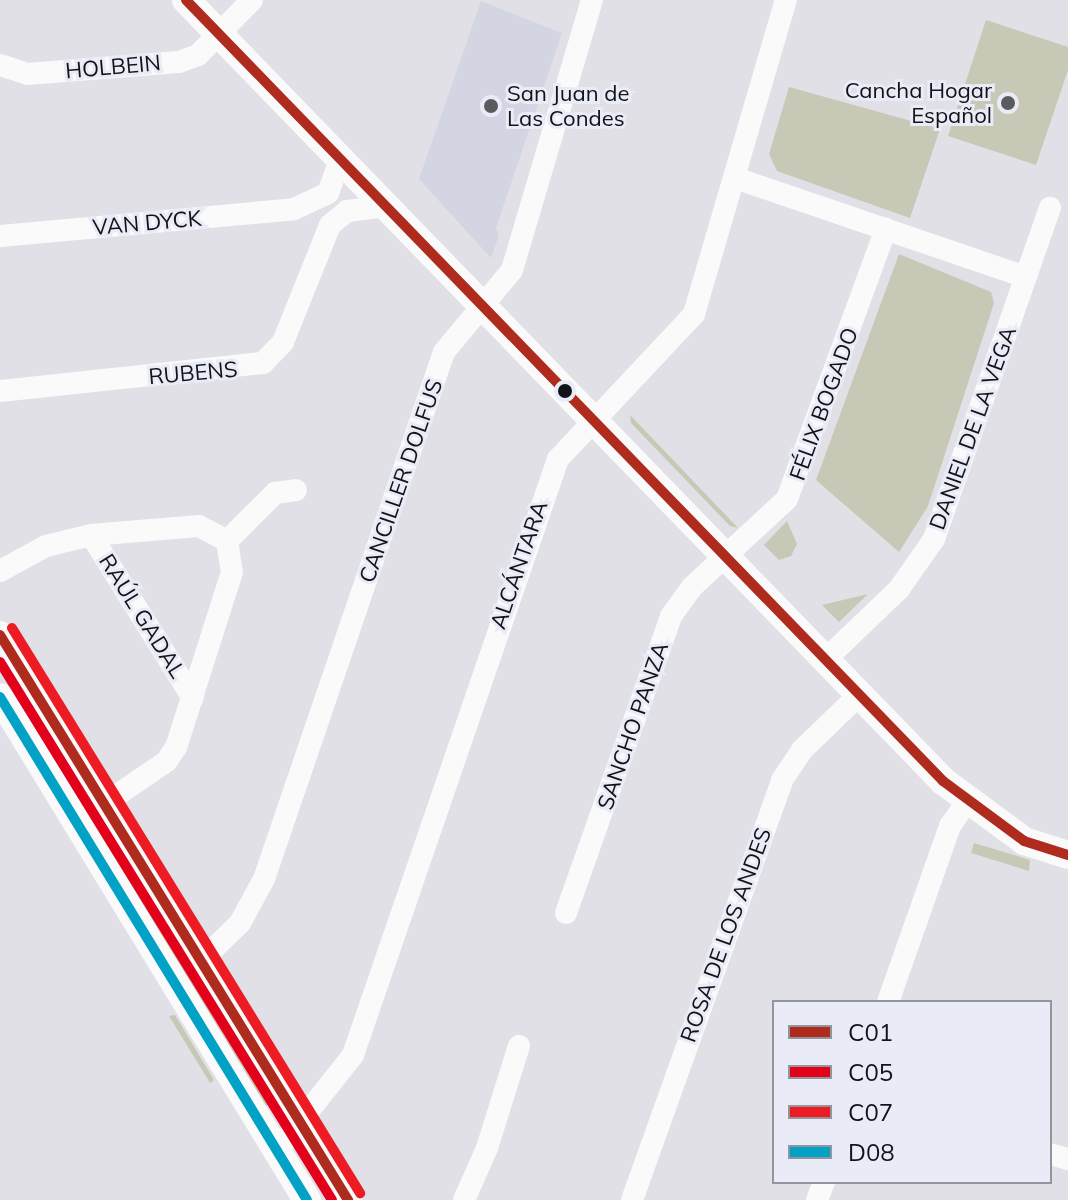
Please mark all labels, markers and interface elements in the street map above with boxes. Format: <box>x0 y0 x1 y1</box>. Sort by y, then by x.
street label: HOLBEIN <box>64 50 162 84</box>
place label: Cancha Hogar Español <box>845 77 992 128</box>
place label: San Juan de Las Condes <box>507 80 629 132</box>
marker: Cancha Hogar Español <box>999 94 1017 112</box>
marker: San Juan de Las Condes <box>482 97 500 115</box>
street label: VAN DYCK <box>91 205 203 241</box>
street label: DANIEL DE LA VEGA <box>924 323 1022 533</box>
street label: FÉLIX BOGADO <box>784 324 864 484</box>
street label: RUBENS <box>147 356 239 390</box>
street label: CANCILLER DOLFUS <box>354 376 448 586</box>
unlabelled marker <box>557 383 573 399</box>
street label: ALCÁNTARA <box>485 498 553 632</box>
street label: RAÚL GADAL <box>93 549 191 683</box>
street label: SANCHO PANZA <box>592 639 674 813</box>
street label: ROSA DE LOS ANDES <box>675 824 777 1046</box>
legend <box>772 1000 1052 1184</box>
text: C01 <box>848 1017 893 1047</box>
text: C05 <box>848 1057 893 1087</box>
text: C07 <box>848 1097 893 1127</box>
text: D08 <box>848 1137 895 1167</box>

